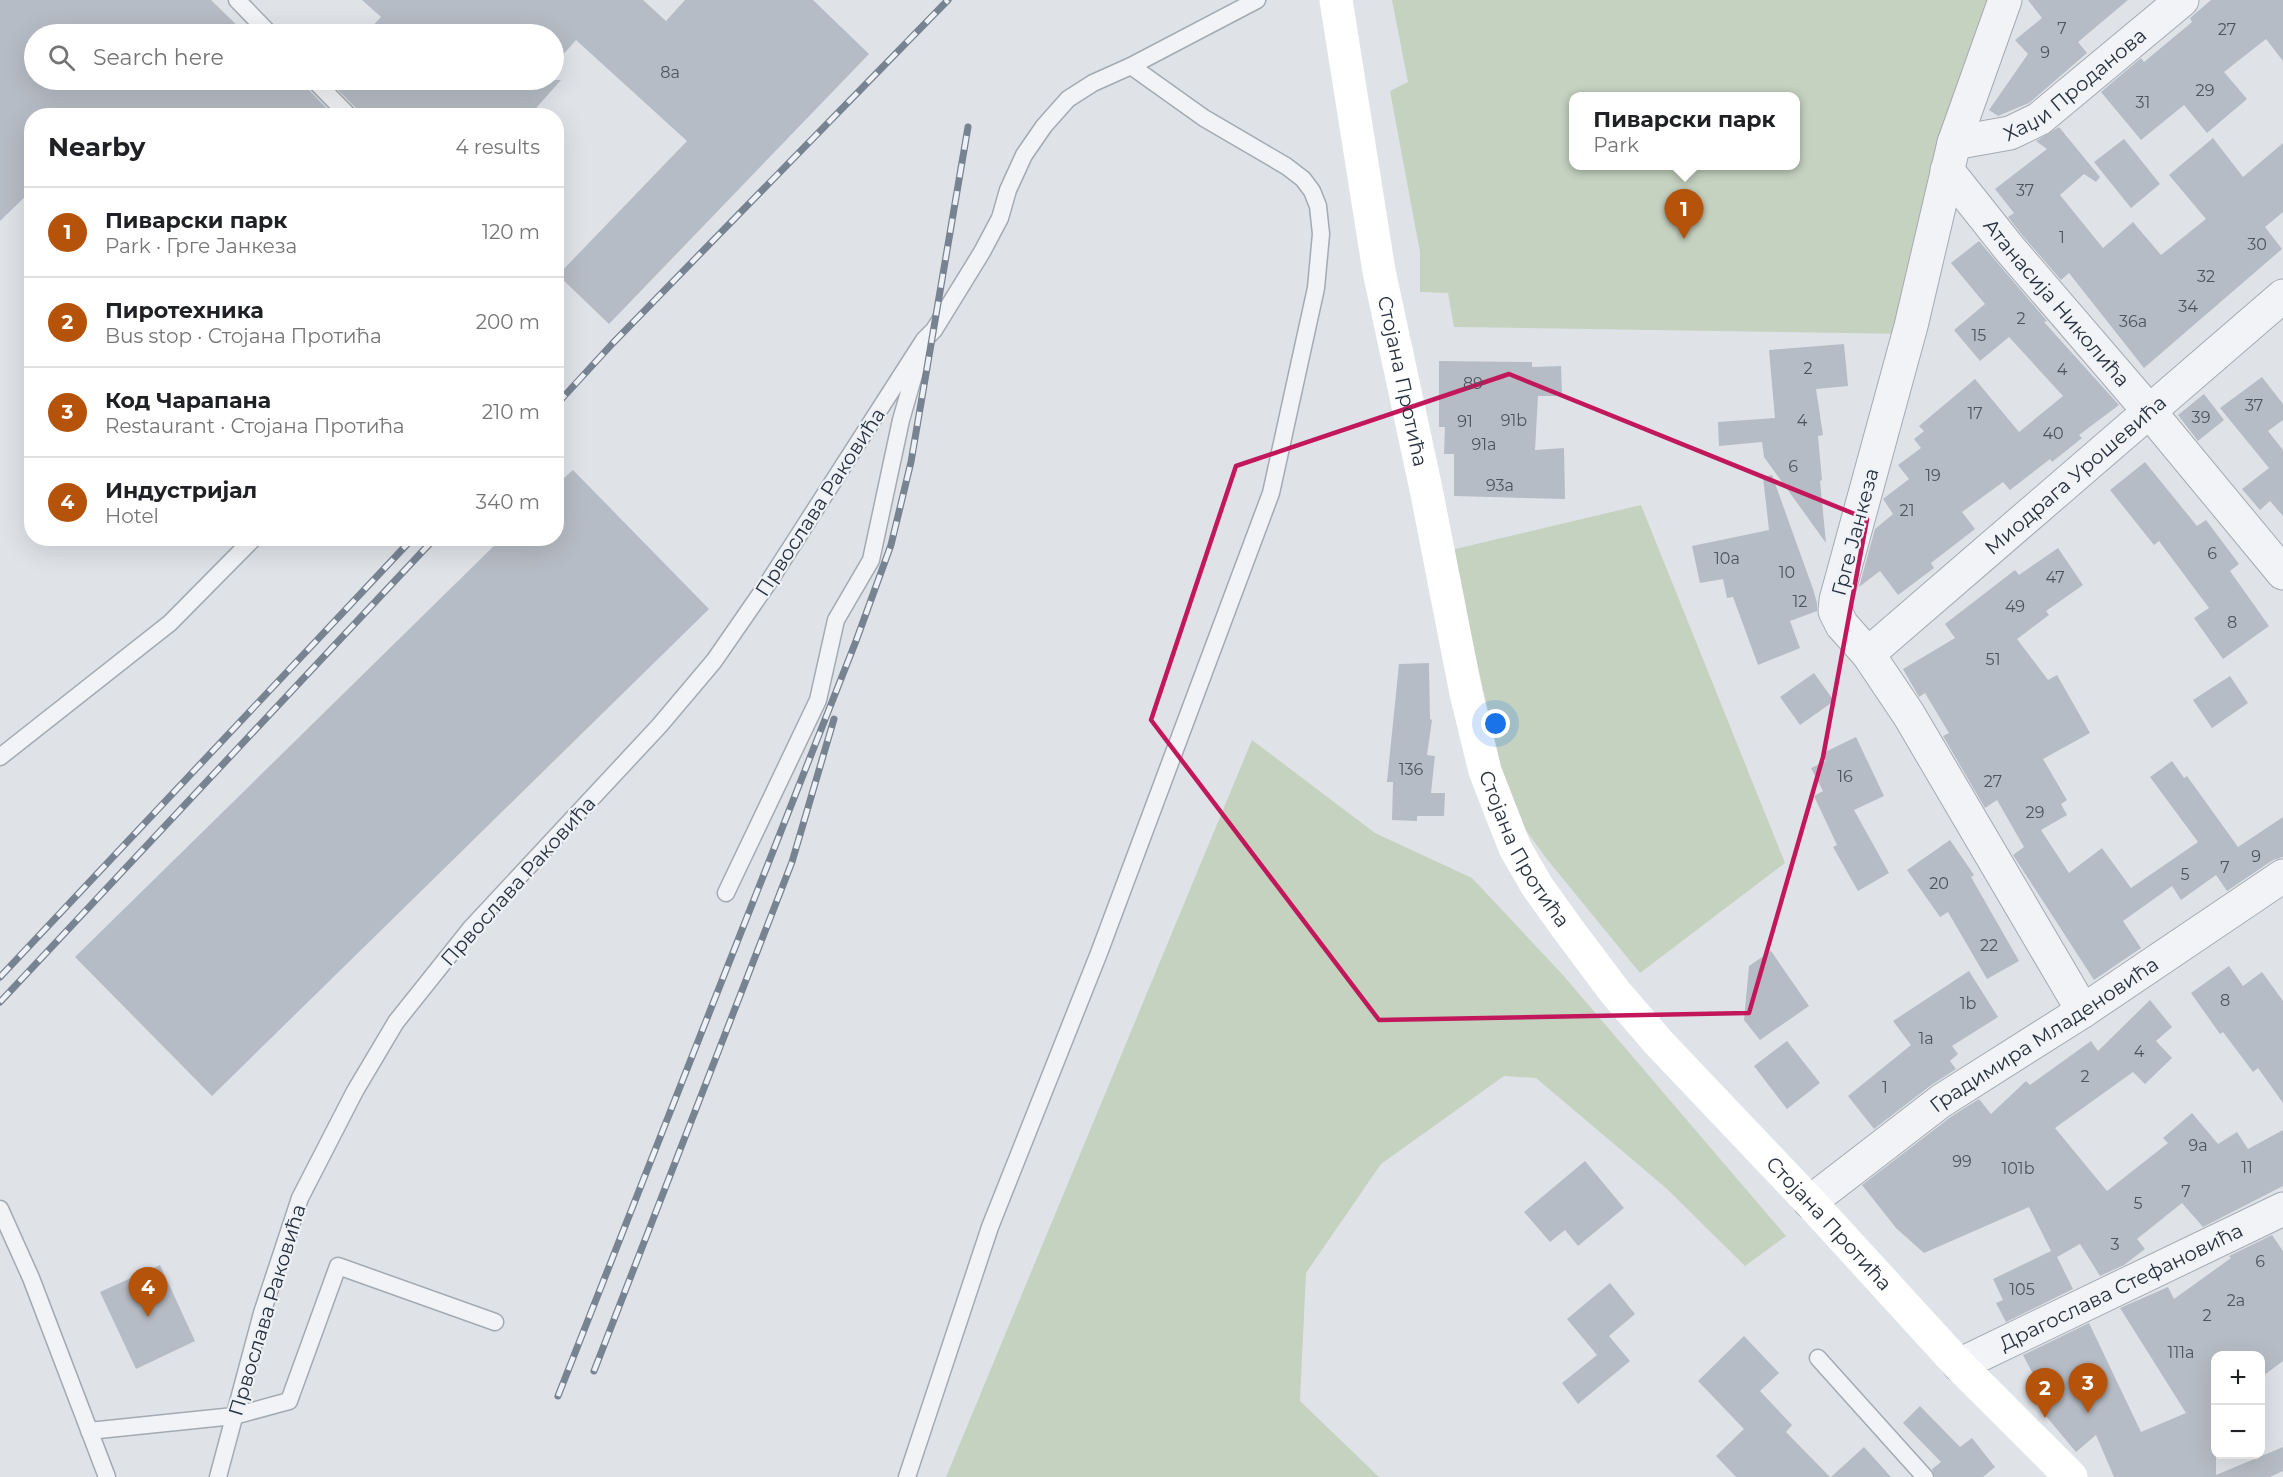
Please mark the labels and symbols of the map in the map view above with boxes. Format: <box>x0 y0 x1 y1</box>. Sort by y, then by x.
house number: 7 <box>2057 19 2067 38</box>
house number: 27 <box>2218 20 2236 39</box>
street label: Хаџи Проданова <box>2000 23 2151 146</box>
house number: 9 <box>2040 43 2050 62</box>
house number: 8a <box>660 63 680 82</box>
house number: 29 <box>2196 81 2214 100</box>
house number: 31 <box>2136 93 2150 112</box>
house number: 37 <box>2016 181 2034 200</box>
pin: 1 <box>1664 190 1704 239</box>
street label: Атанасија Николића <box>1978 214 2135 392</box>
house number: 1 <box>2059 228 2065 247</box>
house number: 30 <box>2247 235 2267 254</box>
house number: 32 <box>2197 267 2215 286</box>
street label: Стојана Протића <box>1373 293 1433 469</box>
house number: 34 <box>2178 297 2198 316</box>
house number: 2 <box>2016 309 2026 328</box>
house number: 36a <box>2119 312 2147 331</box>
house number: 15 <box>1972 326 1986 345</box>
house number: 2 <box>1803 359 1813 378</box>
house number: 4 <box>2057 360 2068 379</box>
house number: 89 <box>1463 374 1483 393</box>
street label: Миодрага Урошевића <box>1980 390 2171 560</box>
house number: 37 <box>2245 396 2263 415</box>
street label: Првослава Раковића <box>750 403 890 601</box>
house number: 17 <box>1967 404 1983 423</box>
house number: 39 <box>2192 408 2210 427</box>
house number: 91b <box>1501 411 1527 430</box>
house number: 4 <box>1797 411 1808 430</box>
house number: 91 <box>1457 412 1473 431</box>
house number: 40 <box>2042 424 2064 443</box>
house number: 91a <box>1472 435 1496 454</box>
house number: 6 <box>1788 457 1798 476</box>
street label: Грге Јанкеза <box>1826 466 1884 598</box>
house number: 19 <box>1925 466 1941 485</box>
house number: 93a <box>1486 476 1514 495</box>
house number: 21 <box>1900 501 1914 520</box>
house number: 6 <box>2207 544 2217 563</box>
house number: 10a <box>1714 549 1740 568</box>
house number: 10 <box>1779 563 1795 582</box>
house number: 47 <box>2045 568 2065 587</box>
house number: 12 <box>1793 592 1807 611</box>
house number: 49 <box>2005 597 2025 616</box>
house number: 8 <box>2227 613 2237 632</box>
house number: 51 <box>1986 650 2000 669</box>
your location <box>1481 709 1510 738</box>
house number: 136 <box>1399 760 1424 779</box>
street label: Стојана Протића <box>1474 767 1575 932</box>
house number: 16 <box>1837 767 1853 786</box>
house number: 27 <box>1984 772 2002 791</box>
street label: Првослава Раковића <box>436 791 600 971</box>
house number: 29 <box>2026 803 2044 822</box>
house number: 9 <box>2251 847 2261 866</box>
house number: 7 <box>2220 858 2230 877</box>
house number: 5 <box>2180 865 2190 884</box>
house number: 20 <box>1929 874 1949 893</box>
house number: 22 <box>1980 936 1998 955</box>
street label: Градимира Младеновића <box>1925 952 2163 1117</box>
house number: 8 <box>2220 991 2230 1010</box>
house number: 1b <box>1960 994 1976 1013</box>
house number: 1a <box>1918 1029 1934 1048</box>
house number: 4 <box>2134 1042 2145 1061</box>
house number: 2 <box>2080 1067 2090 1086</box>
house number: 1 <box>1882 1078 1888 1097</box>
house number: 9a <box>2188 1136 2208 1155</box>
street label: Стојана Протића <box>1761 1151 1897 1296</box>
house number: 99 <box>1952 1152 1972 1171</box>
house number: 11 <box>2241 1158 2253 1177</box>
house number: 101b <box>2002 1159 2035 1178</box>
house number: 7 <box>2181 1182 2191 1201</box>
house number: 5 <box>2133 1194 2143 1213</box>
street label: Првослава Раковића <box>223 1201 311 1419</box>
street label: Драгослава Стефановића <box>1996 1218 2247 1356</box>
house number: 3 <box>2110 1235 2120 1254</box>
house number: 6 <box>2255 1252 2265 1271</box>
pin: 4 <box>128 1268 168 1317</box>
house number: 105 <box>2009 1280 2035 1299</box>
house number: 2a <box>2227 1291 2245 1310</box>
house number: 2 <box>2202 1306 2212 1325</box>
house number: 111a <box>2168 1343 2194 1362</box>
pin: 3 <box>2068 1364 2108 1413</box>
pin: 2 <box>2026 1368 2064 1418</box>

